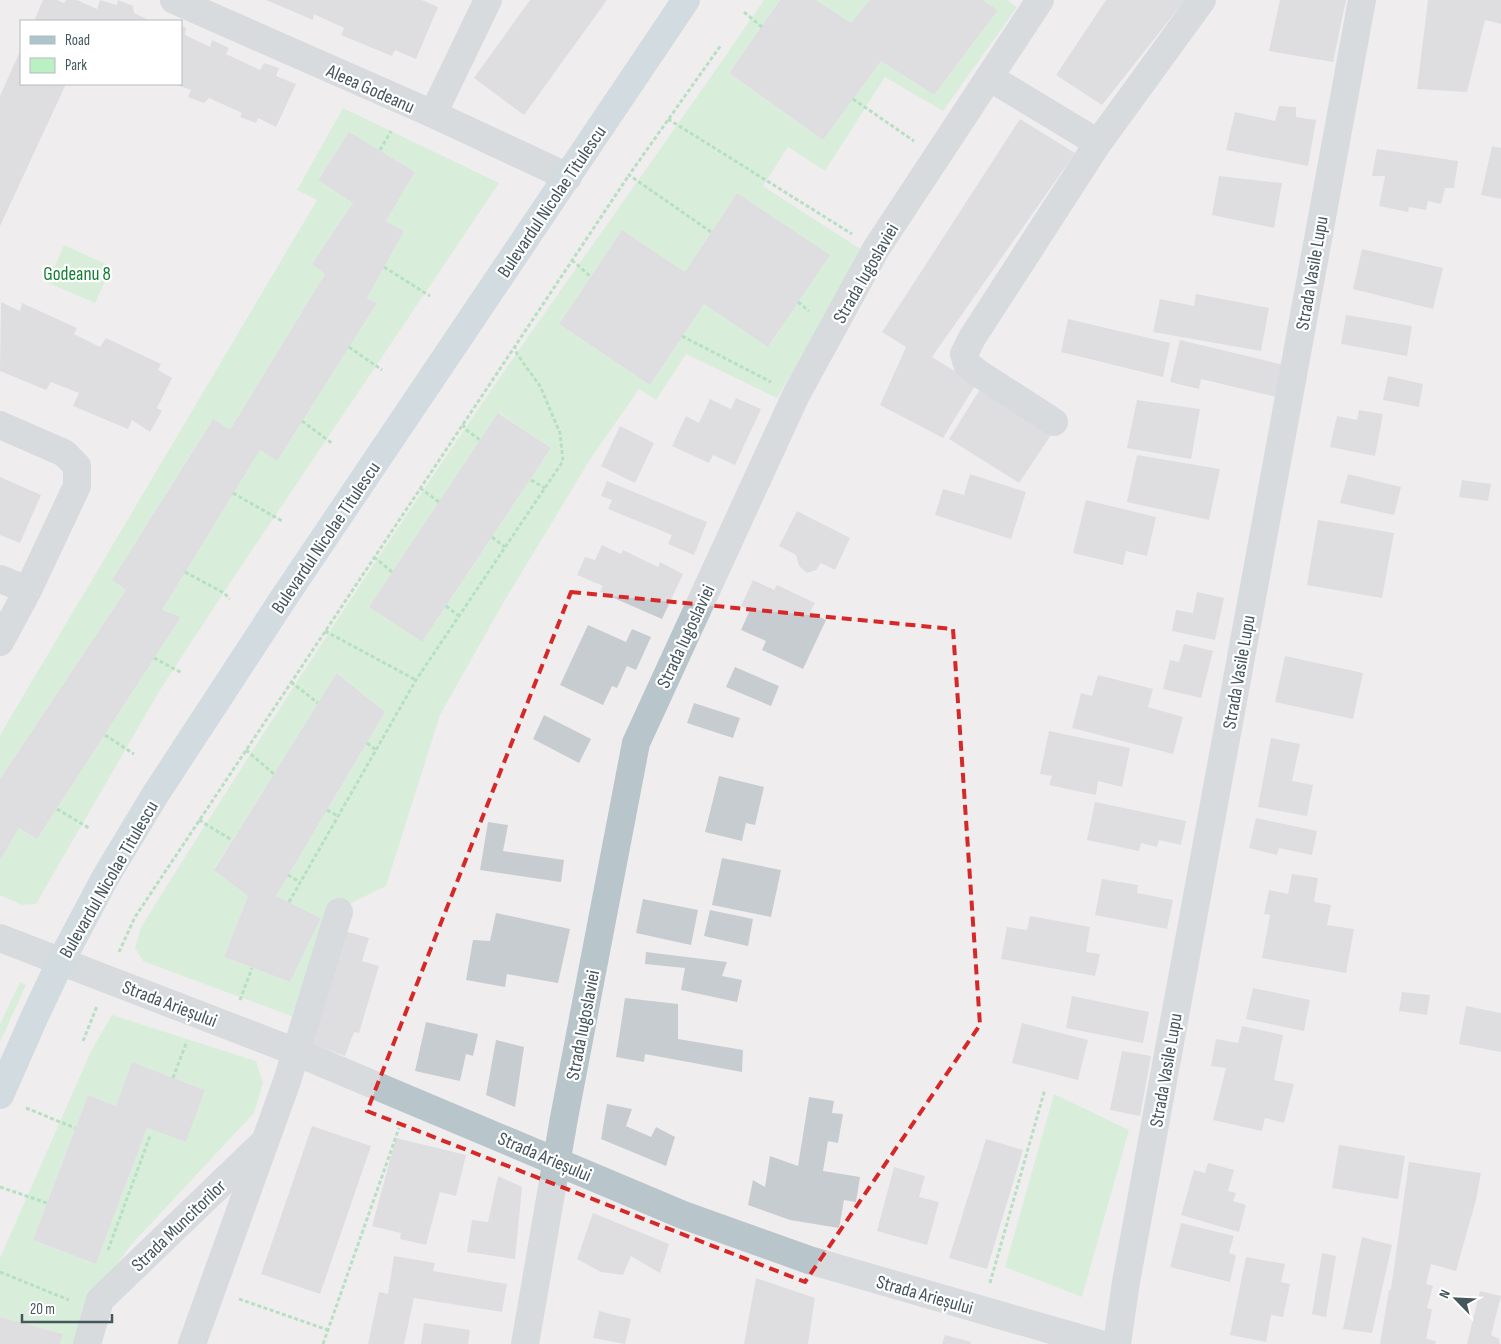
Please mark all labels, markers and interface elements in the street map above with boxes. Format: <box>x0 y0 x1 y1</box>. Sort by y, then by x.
legend <box>20 20 182 85</box>
text: Road <box>65 31 90 50</box>
text: Park <box>65 56 87 75</box>
street label: Aleea Godeanu <box>322 59 418 119</box>
street label: Bulevardul Nicolae Titulescu <box>493 122 612 282</box>
street label: Strada Vasile Lupu <box>1291 215 1334 332</box>
street label: Strada Iugoslaviei <box>828 220 904 328</box>
park label: Godeanu 8 <box>43 263 111 286</box>
street label: Bulevardul Nicolae Titulescu <box>267 458 386 618</box>
street label: Strada Iugoslaviei <box>652 581 720 692</box>
street label: Strada Vasile Lupu <box>1218 614 1261 731</box>
street label: Bulevardul Nicolae Titulescu <box>55 797 164 963</box>
street label: Strada Iugoslaviei <box>562 968 605 1082</box>
street label: Strada Arieșului <box>119 976 220 1033</box>
street label: Strada Vasile Lupu <box>1145 1012 1188 1129</box>
street label: Strada Arieșului <box>494 1127 595 1187</box>
street label: Strada Muncitorilor <box>127 1175 231 1277</box>
street label: Strada Arieșului <box>874 1271 976 1320</box>
north arrow <box>1431 1274 1481 1324</box>
text: N <box>1435 1287 1454 1301</box>
scale bar <box>22 1292 112 1324</box>
text: 20 m <box>30 1300 55 1319</box>

